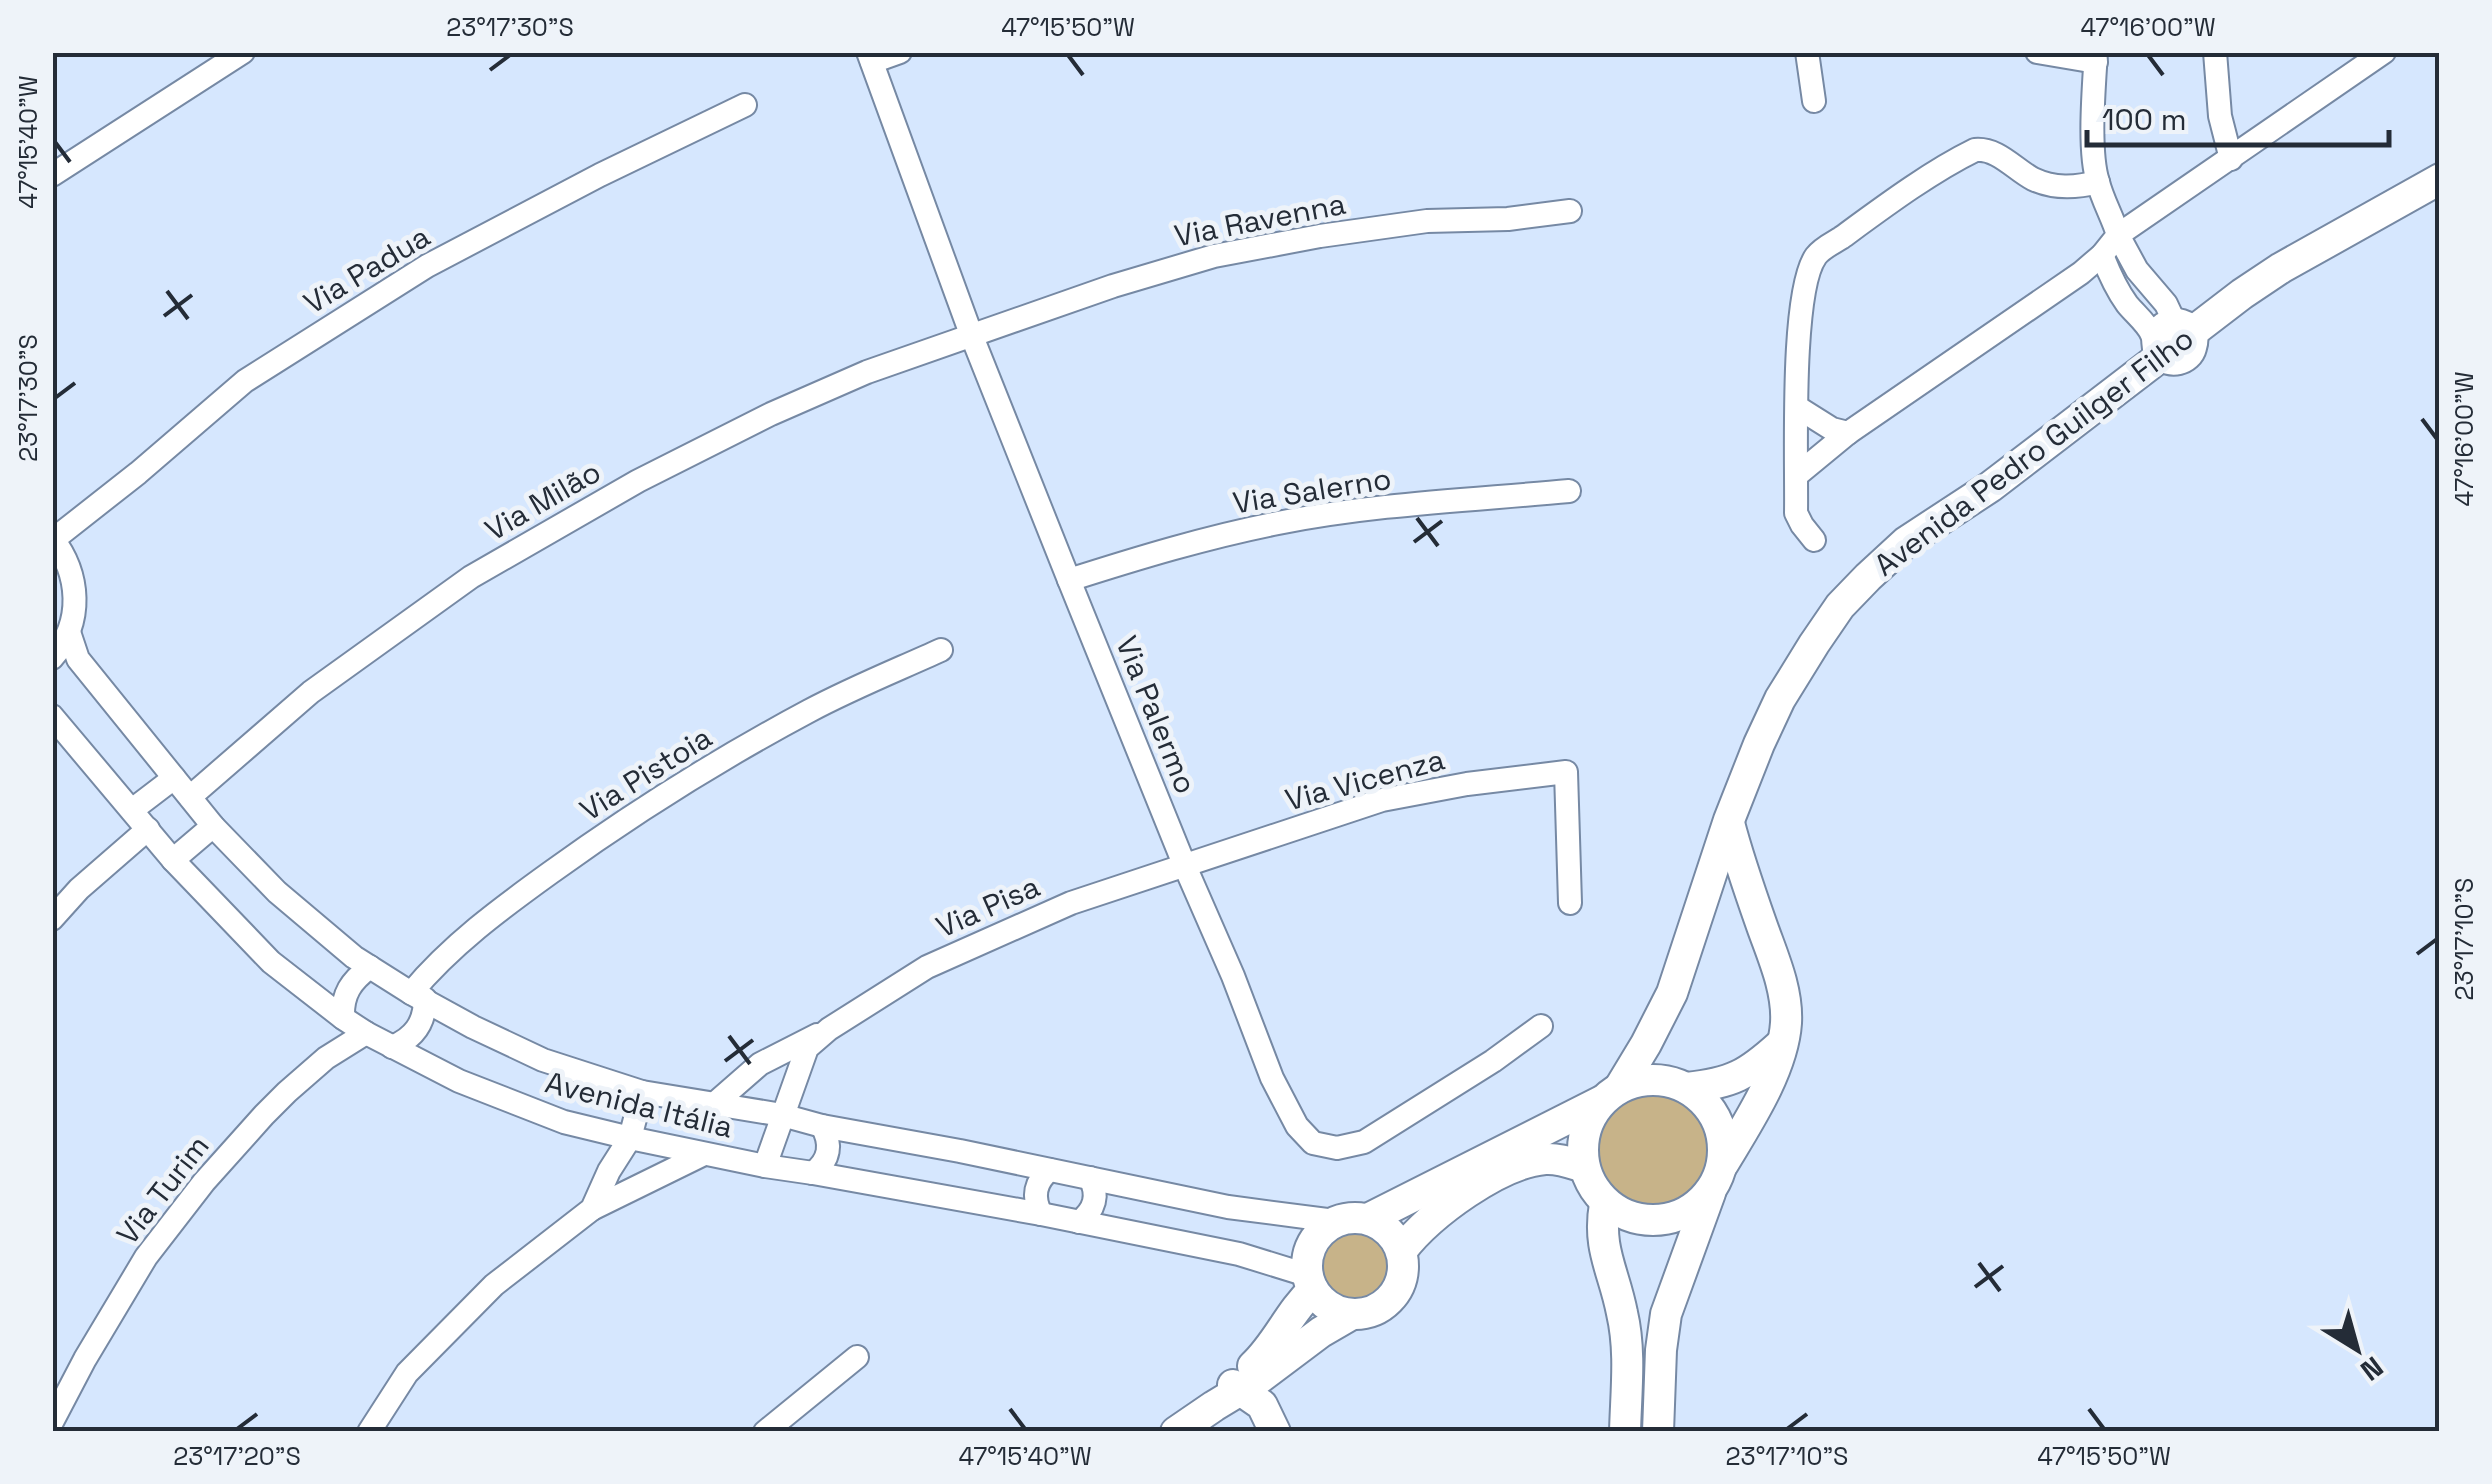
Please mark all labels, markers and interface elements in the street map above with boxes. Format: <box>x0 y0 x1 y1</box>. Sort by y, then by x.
text: 23°17'30"S <box>446 11 574 43</box>
text: 47°15'50"W <box>1001 11 1135 43</box>
text: 47°16'00"W <box>2080 11 2216 43</box>
text: 47°15'40"W <box>12 75 44 209</box>
scale bar <box>2087 85 2390 147</box>
text: 100 m <box>2102 100 2187 139</box>
street label: Via Ravenna <box>1171 184 1349 255</box>
street label: Via Padua <box>297 217 437 322</box>
street label: Avenida Pedro Guilger Filho <box>1866 319 2201 585</box>
text: 23°17'30"S <box>12 334 44 462</box>
text: 47°16'00"W <box>2448 371 2480 507</box>
street label: Via Milão <box>478 452 607 549</box>
street label: Via Salerno <box>1230 459 1394 522</box>
street label: Via Palermo <box>1107 630 1206 799</box>
street label: Via Pistoia <box>573 718 719 829</box>
street label: Via Vicenza <box>1281 740 1449 819</box>
street label: Via Pisa <box>930 867 1046 947</box>
text: 23°17'10"S <box>2448 878 2480 1000</box>
street label: Avenida Itália <box>541 1062 737 1147</box>
street label: Via Turim <box>108 1127 217 1252</box>
north arrow <box>2307 1299 2407 1399</box>
text: N <box>2354 1349 2390 1389</box>
text: 23°17'20"S <box>173 1440 301 1472</box>
text: 47°15'40"W <box>958 1440 1092 1472</box>
text: 23°17'10"S <box>1726 1440 1848 1472</box>
text: 47°15'50"W <box>2037 1440 2171 1472</box>

